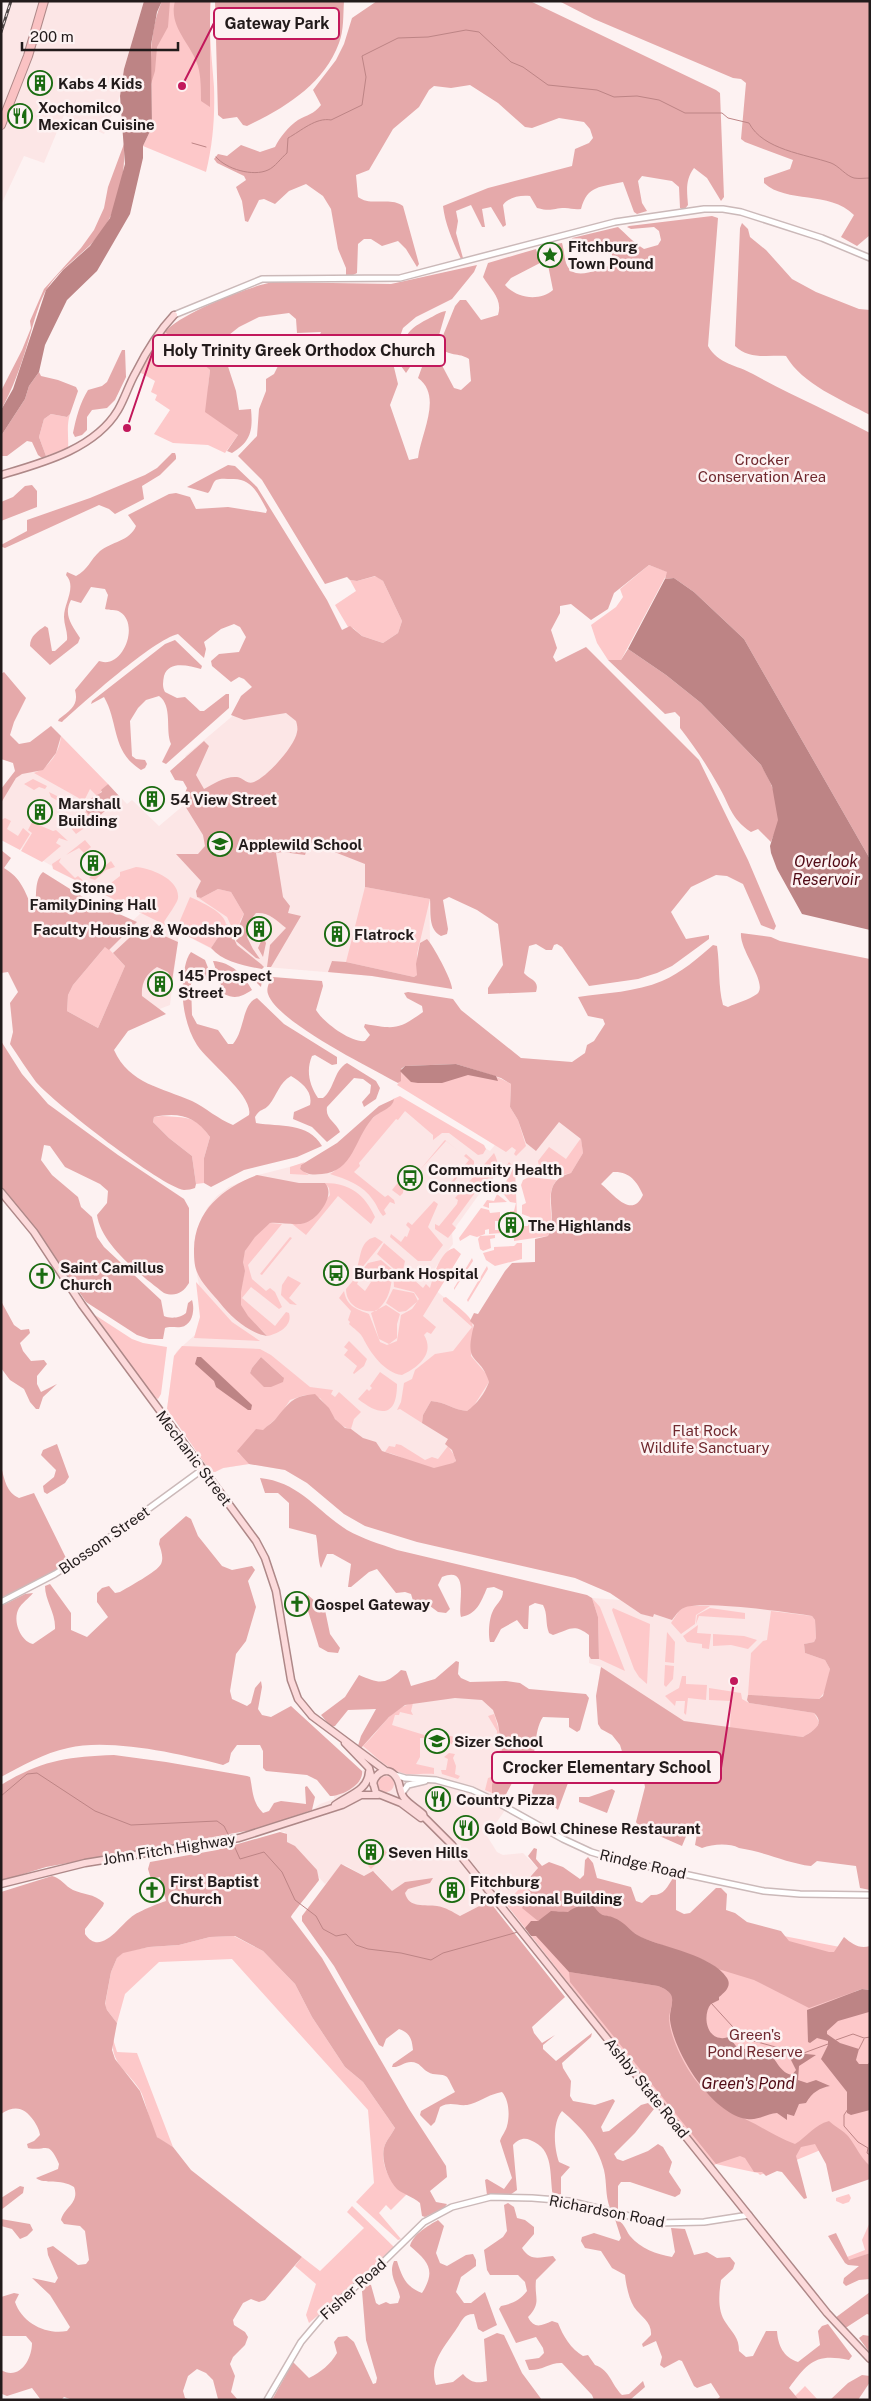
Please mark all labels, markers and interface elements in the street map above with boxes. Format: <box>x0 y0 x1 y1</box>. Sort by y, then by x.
callout: Gateway Park <box>214 8 339 39</box>
text: Gateway Park <box>224 14 330 33</box>
scale bar <box>22 20 179 52</box>
text: 200 m <box>30 28 74 45</box>
building icon: Kabs 4 Kids <box>27 70 53 96</box>
place label: Kabs 4 Kids <box>58 75 142 92</box>
place label: Xochomilco Mexican Cuisine <box>38 99 155 133</box>
restaurant icon: Xochomilco Mexican Cuisine <box>7 103 33 129</box>
place label: Fitchburg Town Pound <box>568 238 654 272</box>
place icon: Fitchburg Town Pound <box>537 242 563 268</box>
callout: Holy Trinity Greek Orthodox Church <box>153 335 445 366</box>
text: Holy Trinity Greek Orthodox Church <box>163 341 435 360</box>
park label: Crocker Conservation Area <box>698 451 826 485</box>
building icon: 54 View Street <box>139 786 165 812</box>
place label: 54 View Street <box>170 791 277 808</box>
place label: Marshall Building <box>58 795 121 829</box>
building icon: Marshall Building <box>27 799 53 825</box>
school or university icon: Applewild School <box>207 831 233 857</box>
place label: Applewild School <box>238 836 363 853</box>
building icon: Stone FamilyDining Hall <box>80 850 106 876</box>
water label: Overlook Reservoir <box>792 852 861 889</box>
place label: Stone FamilyDining Hall <box>29 879 157 913</box>
building icon: Faculty Housing & Woodshop <box>246 916 272 942</box>
place label: Faculty Housing & Woodshop <box>33 921 242 938</box>
building icon: Flatrock <box>324 921 350 947</box>
place label: Flatrock <box>354 926 414 943</box>
place label: 145 Prospect Street <box>178 967 272 1001</box>
building icon: 145 Prospect Street <box>147 971 173 997</box>
place label: Community Health Connections <box>428 1161 562 1195</box>
bus stop icon: Community Health Connections <box>397 1165 423 1191</box>
building icon: The Highlands <box>498 1212 524 1238</box>
place label: The Highlands <box>528 1217 631 1234</box>
place label: Saint Camillus Church <box>60 1259 164 1293</box>
bus stop icon: Burbank Hospital <box>323 1260 349 1286</box>
church icon: Saint Camillus Church <box>29 1263 55 1289</box>
place label: Burbank Hospital <box>354 1265 479 1282</box>
street label: Mechanic Street <box>153 1407 235 1509</box>
park label: Flat Rock Wildlife Sanctuary <box>641 1422 770 1456</box>
street label: Blossom Street <box>55 1502 153 1578</box>
church icon: Gospel Gateway <box>284 1591 310 1617</box>
place label: Gospel Gateway <box>314 1596 431 1613</box>
school or university icon: Sizer School <box>424 1728 450 1754</box>
place label: Sizer School <box>454 1733 544 1750</box>
callout: Crocker Elementary School <box>492 1752 721 1783</box>
text: Crocker Elementary School <box>503 1758 711 1777</box>
restaurant icon: Country Pizza <box>425 1786 451 1812</box>
place label: Country Pizza <box>456 1791 555 1808</box>
restaurant icon: Gold Bowl Chinese Restaurant <box>453 1815 479 1841</box>
place label: Gold Bowl Chinese Restaurant <box>484 1820 701 1837</box>
street label: John Fitch Highway <box>101 1830 237 1868</box>
building icon: Seven Hills <box>358 1839 384 1865</box>
place label: Seven Hills <box>388 1844 468 1861</box>
street label: Rindge Road <box>598 1846 688 1882</box>
place label: First Baptist Church <box>170 1873 259 1907</box>
place label: Fitchburg Professional Building <box>470 1873 623 1907</box>
church icon: First Baptist Church <box>139 1877 165 1903</box>
building icon: Fitchburg Professional Building <box>439 1877 465 1903</box>
park label: Green's Pond Reserve <box>707 2026 803 2060</box>
street label: Ashby State Road <box>601 2035 693 2141</box>
water label: Green's Pond <box>701 2074 796 2093</box>
street label: Richardson Road <box>548 2191 666 2231</box>
street label: Fisher Road <box>317 2255 389 2323</box>

